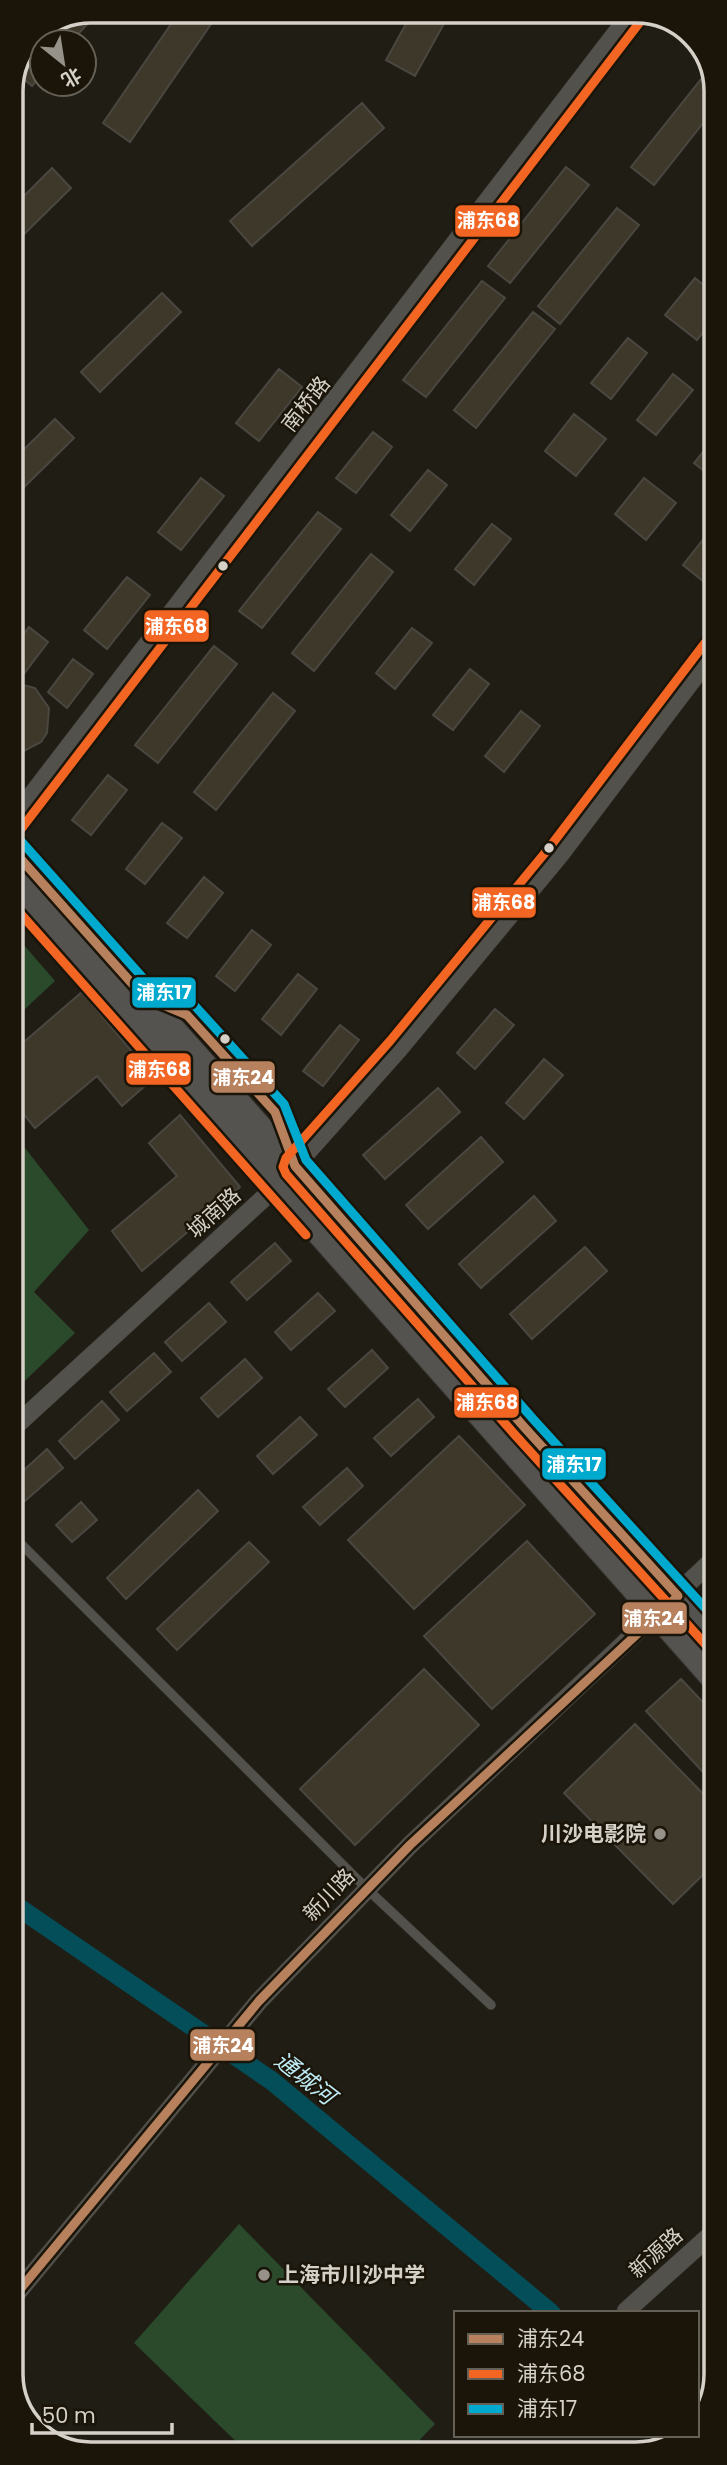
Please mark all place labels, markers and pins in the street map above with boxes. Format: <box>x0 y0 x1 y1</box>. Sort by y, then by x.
unlabelled marker <box>216 559 230 573</box>
unlabelled marker <box>542 841 556 855</box>
unlabelled marker <box>218 1032 232 1046</box>
place label: 川沙电影院 <box>541 1819 646 1848</box>
marker: 川沙电影院 <box>652 1826 668 1842</box>
place label: 上海市川沙中学 <box>278 2260 425 2289</box>
marker: 上海市川沙中学 <box>256 2267 272 2283</box>

